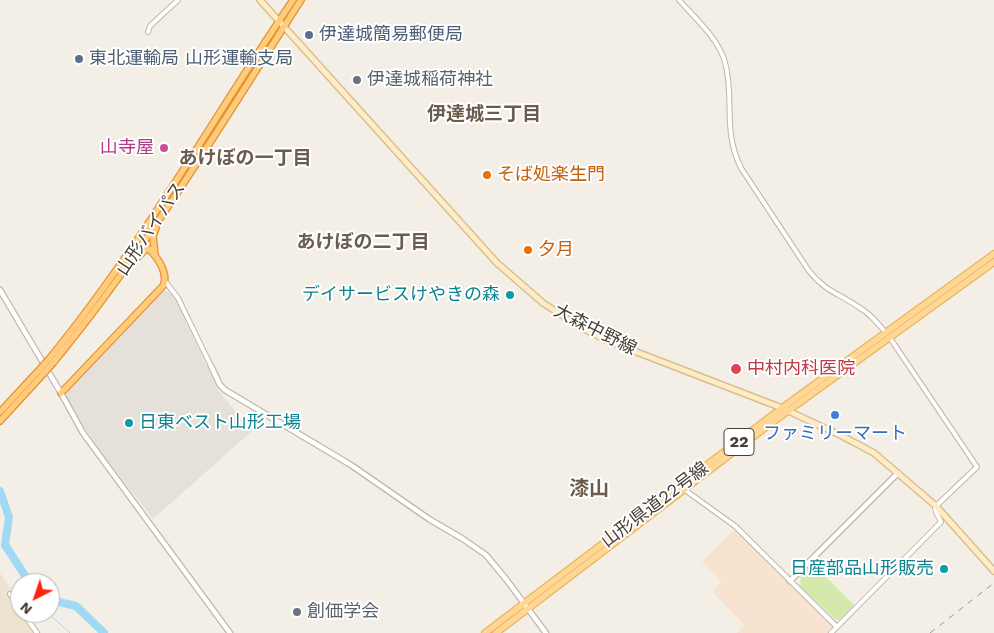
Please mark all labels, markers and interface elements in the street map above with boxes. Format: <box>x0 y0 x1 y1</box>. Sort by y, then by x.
place label: 伊達城簡易郵便局 <box>319 24 463 46</box>
marker: 伊達城簡易郵便局 <box>303 29 315 41</box>
place label: 東北運輸局 山形運輸支局 <box>89 48 293 70</box>
marker: 東北運輸局 山形運輸支局 <box>73 53 85 65</box>
place label: 伊達城稲荷神社 <box>367 69 493 91</box>
marker: 伊達城稲荷神社 <box>351 74 363 86</box>
district label: 伊達城三丁目 <box>427 103 541 125</box>
place label: 山寺屋 <box>100 137 154 159</box>
marker: 山寺屋 <box>158 142 170 154</box>
district label: あけぼの一丁目 <box>179 147 311 169</box>
place label: そば処楽生門 <box>497 164 605 186</box>
marker: そば処楽生門 <box>481 169 493 181</box>
street label: 山形バイパス <box>112 178 190 280</box>
district label: あけぼの二丁目 <box>297 231 429 253</box>
place label: 夕月 <box>538 239 574 261</box>
marker: 夕月 <box>522 244 534 256</box>
place label: デイサービスけやきの森 <box>302 284 500 306</box>
marker: デイサービスけやきの森 <box>504 289 516 301</box>
street label: 大森中野線 <box>550 300 640 360</box>
place label: 中村内科医院 <box>747 358 855 380</box>
marker: 中村内科医院 <box>729 362 743 376</box>
marker: ファミリーマート <box>829 409 841 421</box>
place label: 日東ベスト山形工場 <box>139 412 301 434</box>
marker: 日東ベスト山形工場 <box>123 417 135 429</box>
place label: ファミリーマート <box>763 423 907 445</box>
road number: 22 <box>724 428 754 456</box>
street label: 山形県道22号線 <box>597 458 713 552</box>
district label: 漆山 <box>569 477 609 501</box>
place label: 日産部品山形販売 <box>790 558 934 580</box>
marker: 日産部品山形販売 <box>938 563 950 575</box>
north arrow <box>10 573 60 623</box>
text: N <box>17 599 35 618</box>
place label: 創価学会 <box>307 601 379 623</box>
marker: 創価学会 <box>291 606 303 618</box>

